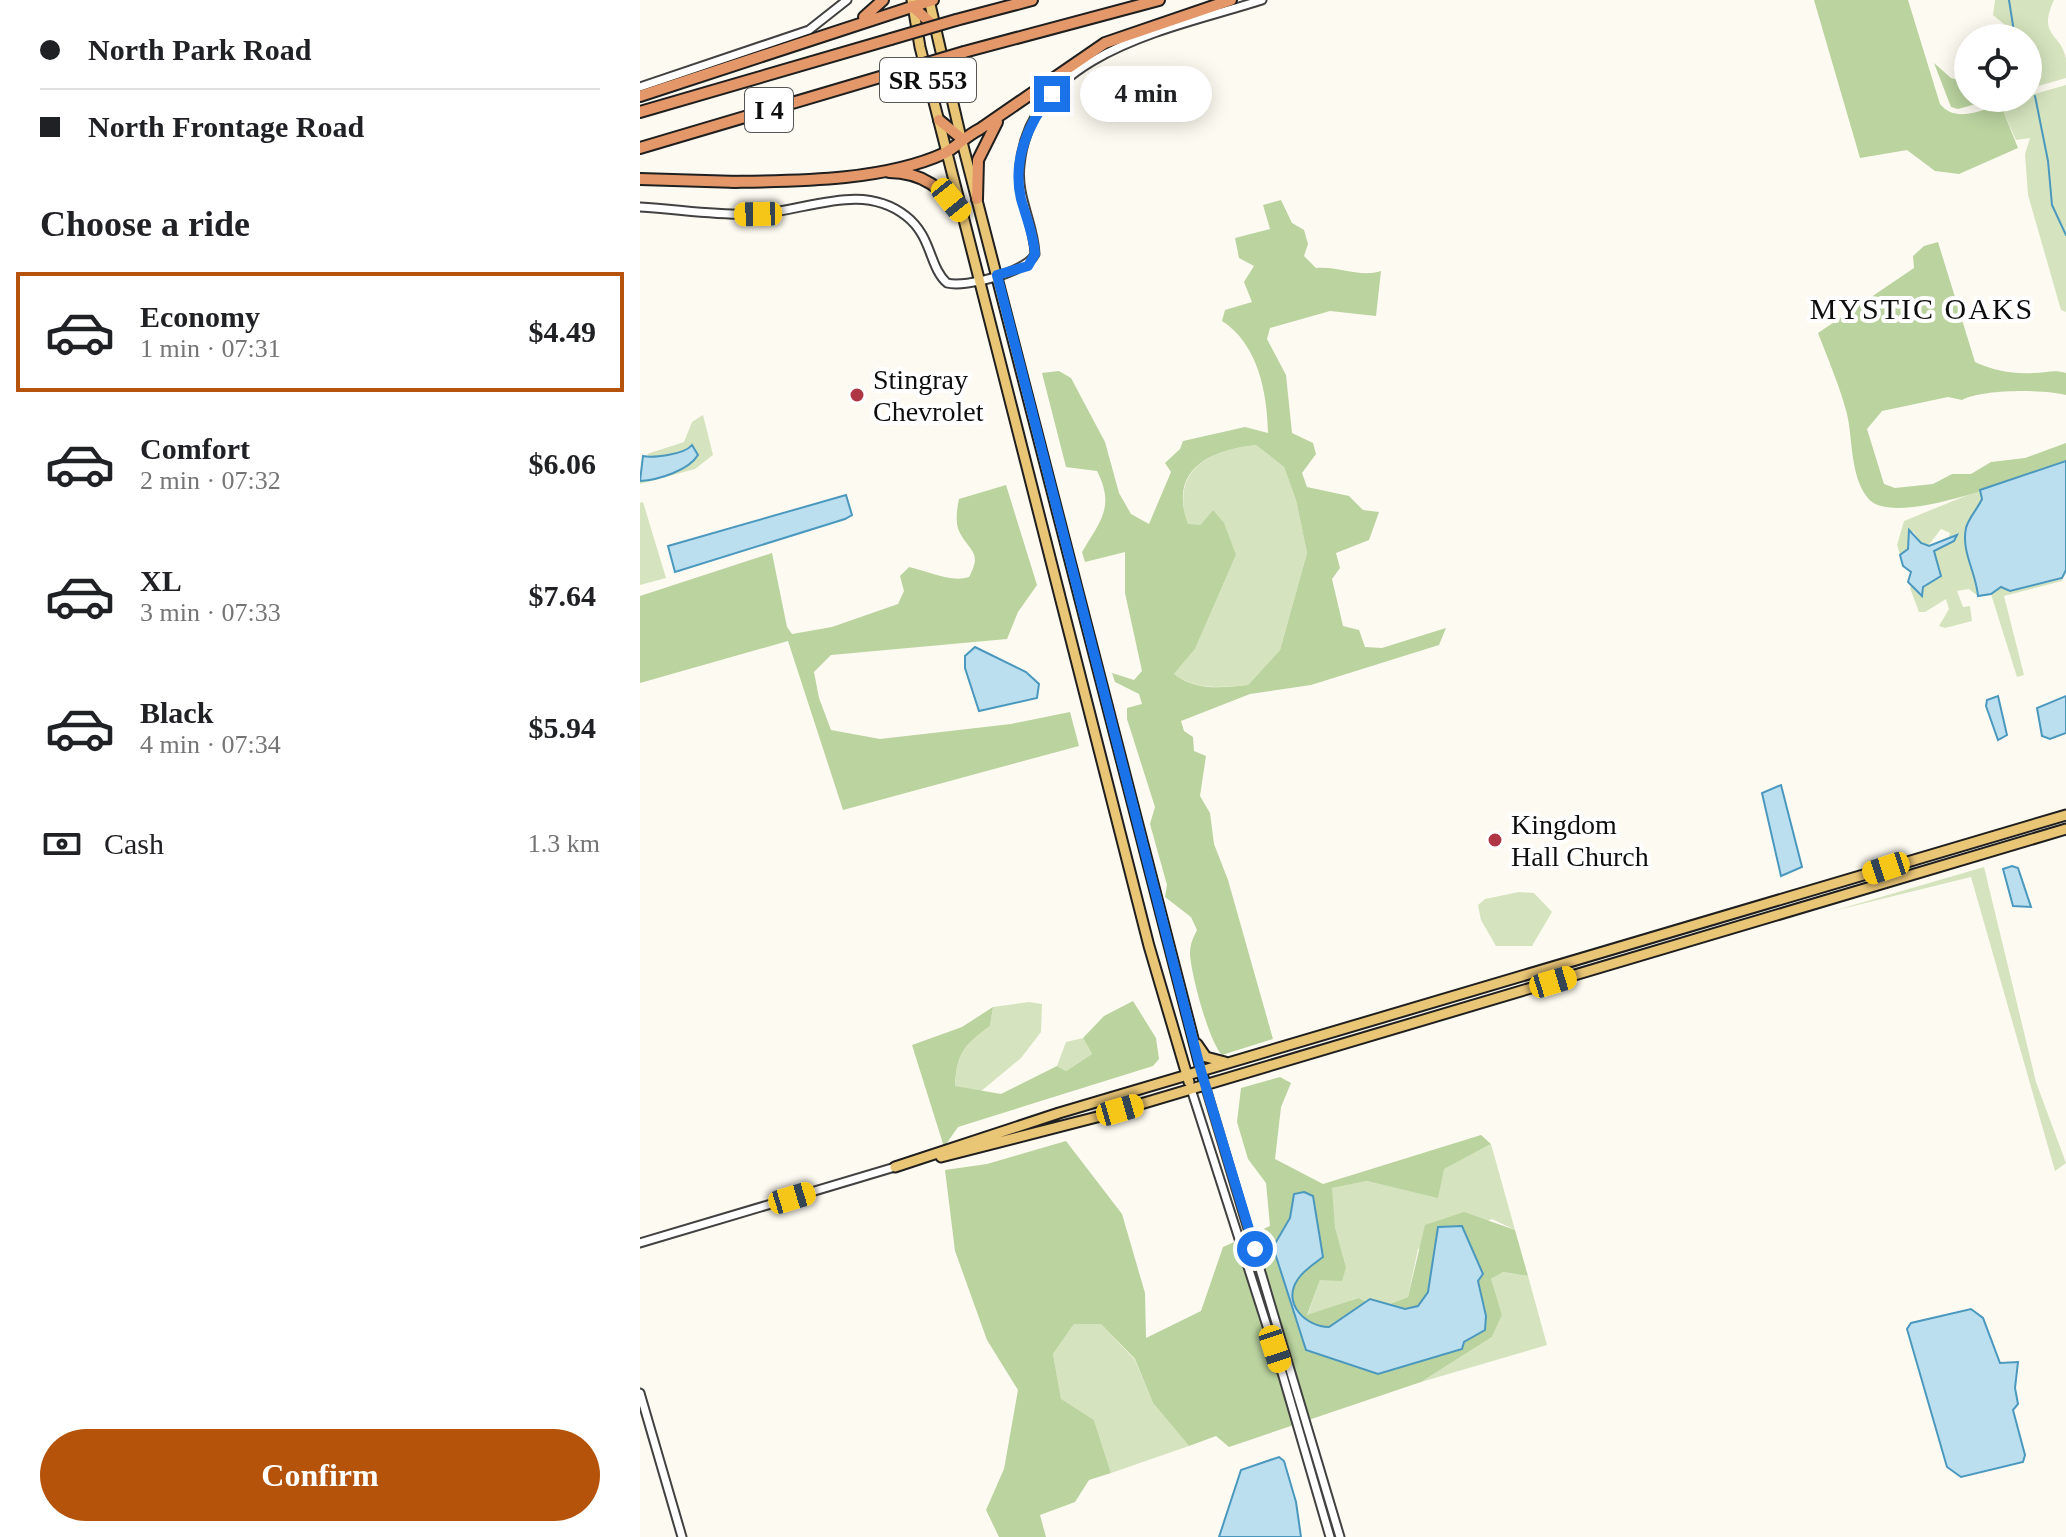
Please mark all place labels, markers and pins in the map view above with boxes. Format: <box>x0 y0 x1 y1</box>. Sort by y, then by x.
place label: Stingray Chevrolet <box>873 364 984 427</box>
marker: Stingray Chevrolet <box>848 386 866 404</box>
place label: Kingdom Hall Church <box>1511 809 1649 872</box>
marker: Kingdom Hall Church <box>1486 831 1504 849</box>

